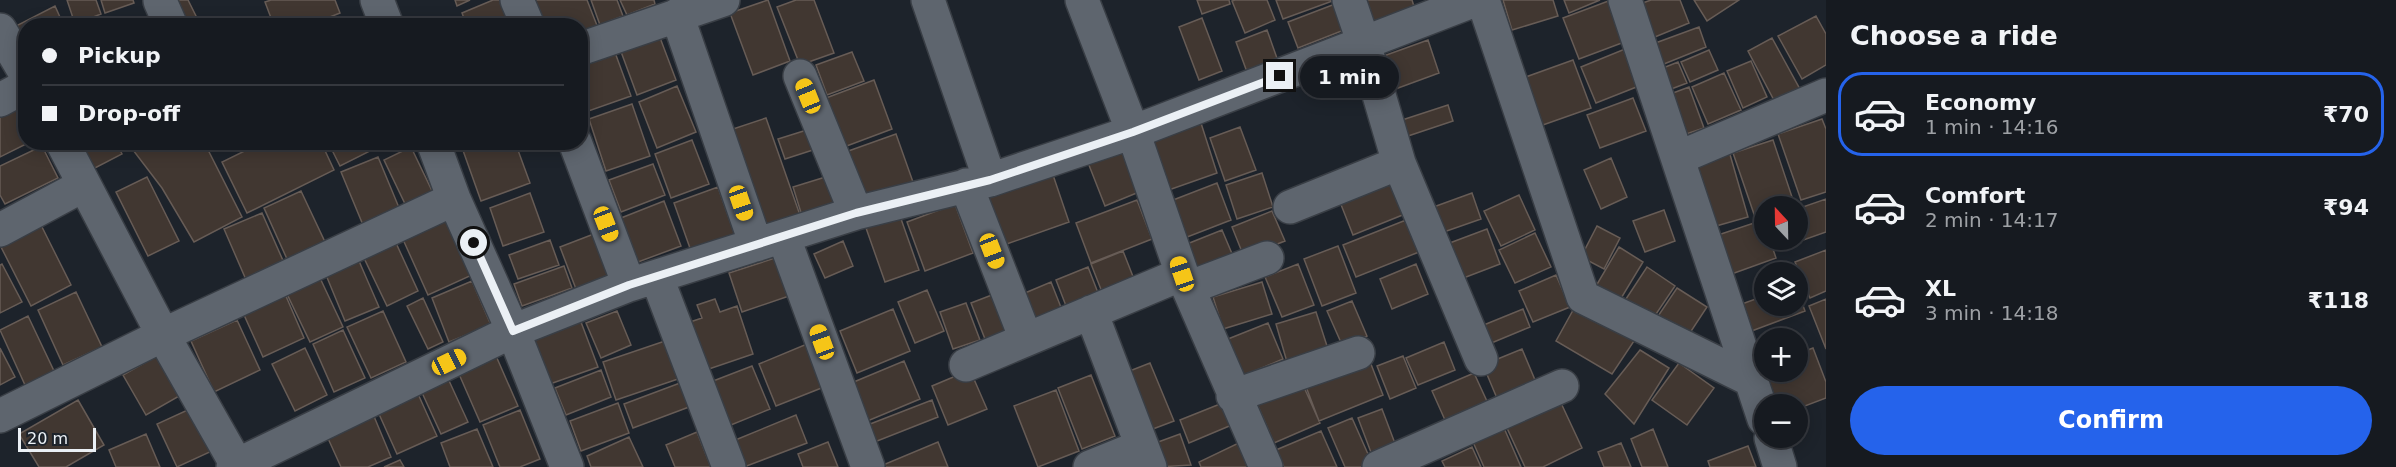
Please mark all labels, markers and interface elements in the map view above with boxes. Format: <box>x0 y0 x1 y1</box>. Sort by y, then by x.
text: Choose a ride <box>1850 20 2058 51</box>
text: Pickup <box>78 43 161 68</box>
callout: 1 min <box>1301 55 1400 97</box>
route end <box>1266 62 1293 89</box>
text: 1 min <box>1318 65 1381 89</box>
car <box>793 76 823 116</box>
icon: car <box>1853 87 1907 141</box>
text: Economy <box>1925 90 2036 115</box>
text: Drop-off <box>78 101 180 126</box>
text: ₹70 <box>2323 102 2369 127</box>
text: 1 min · 14:16 <box>1925 115 2059 139</box>
icon: car <box>1853 180 1907 234</box>
car <box>727 183 755 223</box>
text: Comfort <box>1925 183 2025 208</box>
text: ₹94 <box>2323 195 2369 220</box>
north arrow <box>1754 196 1808 250</box>
map controls <box>1754 196 1808 448</box>
car <box>591 204 621 244</box>
text: 2 min · 14:17 <box>1925 208 2059 232</box>
route start <box>460 229 487 256</box>
car <box>977 231 1007 271</box>
car <box>1168 254 1196 294</box>
button: layers <box>1754 262 1808 316</box>
icon: car <box>1853 273 1907 327</box>
text: XL <box>1925 276 1956 301</box>
text: ₹118 <box>2308 288 2369 313</box>
text: 3 min · 14:18 <box>1925 301 2059 325</box>
car <box>807 322 837 362</box>
button: + <box>1754 328 1808 382</box>
car <box>429 346 469 378</box>
button: Confirm <box>1850 386 2372 455</box>
button: − <box>1754 394 1808 448</box>
scale bar <box>18 425 96 452</box>
text: 20 m <box>27 429 68 448</box>

